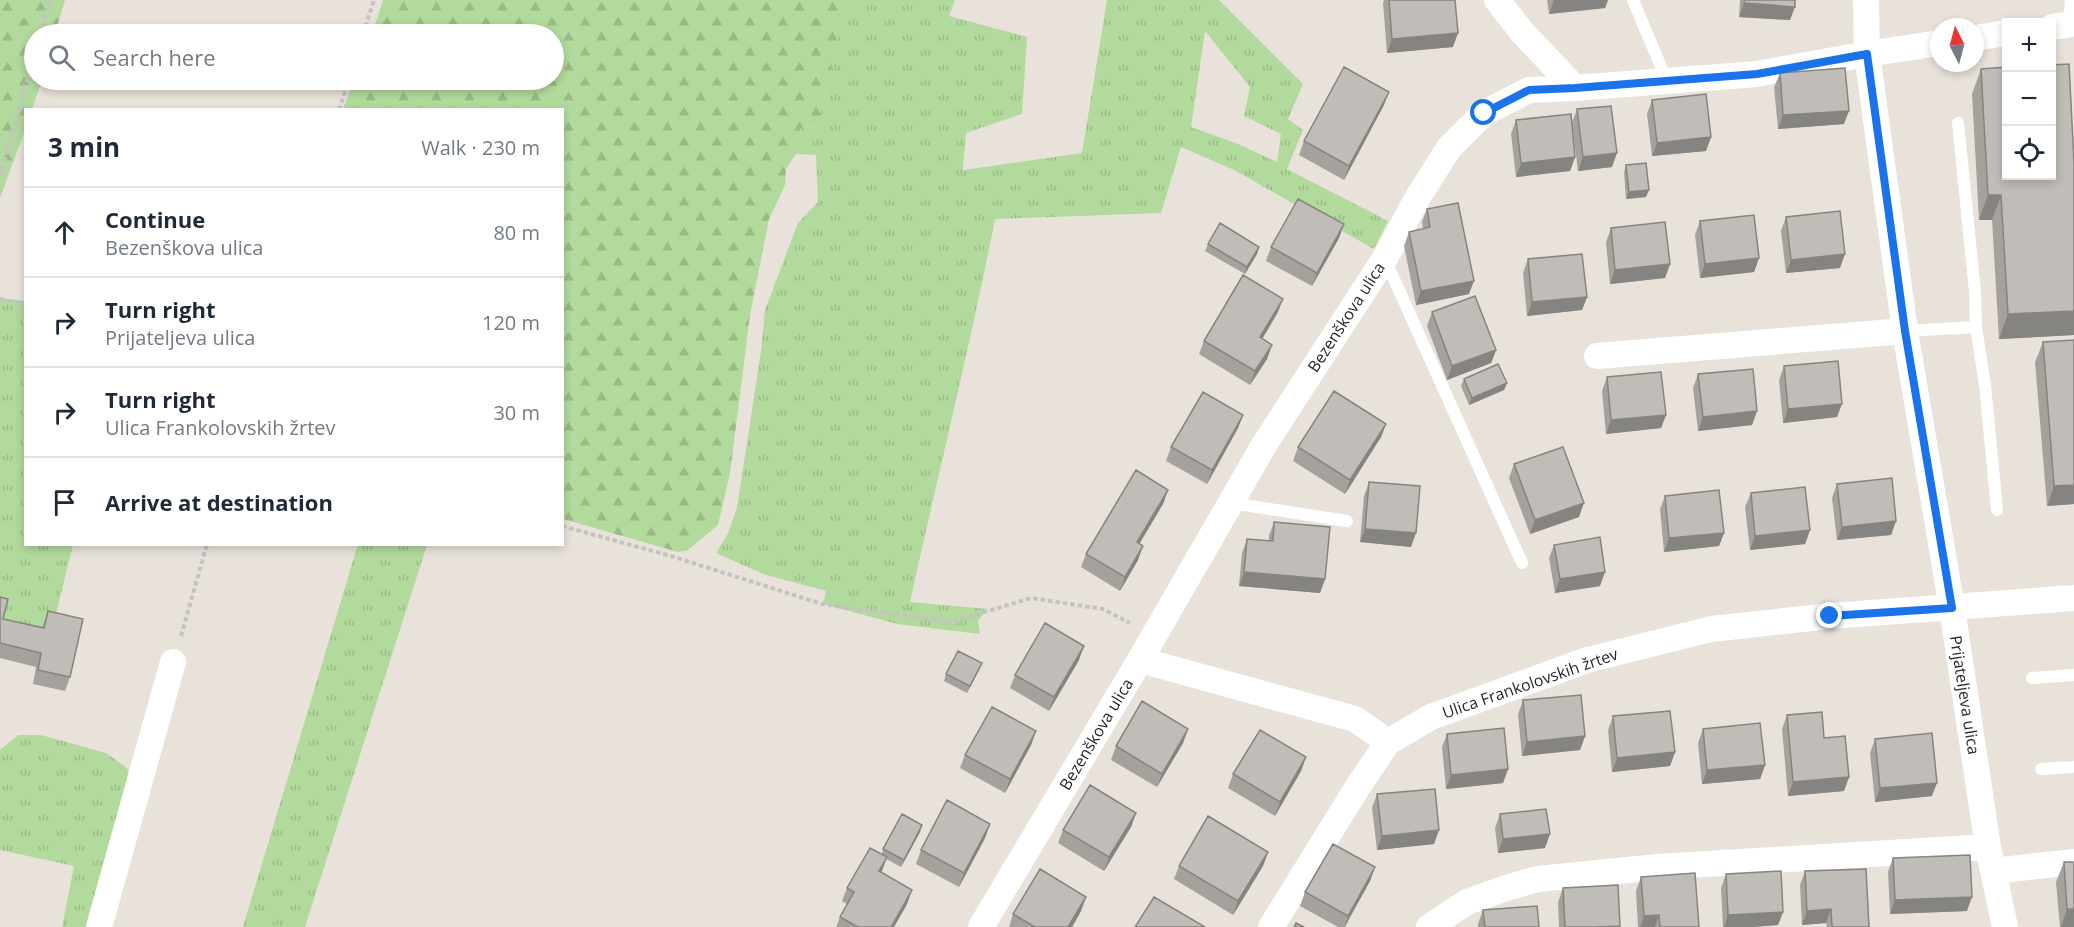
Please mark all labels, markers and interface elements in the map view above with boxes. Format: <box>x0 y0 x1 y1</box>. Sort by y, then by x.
north arrow <box>1930 18 1984 72</box>
map controls <box>2002 18 2056 180</box>
button: + <box>2002 18 2056 72</box>
search box <box>24 24 564 90</box>
icon: search <box>45 41 78 74</box>
text: Search here <box>93 42 216 72</box>
button: − <box>2002 72 2056 126</box>
route start <box>1470 99 1496 125</box>
button: locate <box>2002 126 2056 180</box>
text: 3 min <box>48 129 120 165</box>
text: Walk · 230 m <box>421 134 540 161</box>
text: Continue <box>105 204 205 234</box>
icon: ahead <box>48 216 81 249</box>
text: 80 m <box>493 219 540 246</box>
text: Bezenškova ulica <box>105 234 263 261</box>
street label: Bezenškova ulica <box>1302 258 1390 376</box>
text: Turn right <box>105 294 216 324</box>
icon: right <box>48 306 81 339</box>
text: 120 m <box>482 309 540 336</box>
text: Prijateljeva ulica <box>105 324 255 351</box>
text: Turn right <box>105 384 216 414</box>
icon: right <box>48 396 81 429</box>
text: 30 m <box>493 399 540 426</box>
text: Ulica Frankolovskih žrtev <box>105 414 336 441</box>
icon: arrive <box>48 486 81 519</box>
text: Arrive at destination <box>105 487 333 517</box>
route end <box>1816 602 1842 628</box>
street label: Prijateljeva ulica <box>1945 634 1985 756</box>
street label: Ulica Frankolovskih žrtev <box>1439 643 1621 723</box>
street label: Bezenškova ulica <box>1054 674 1138 794</box>

